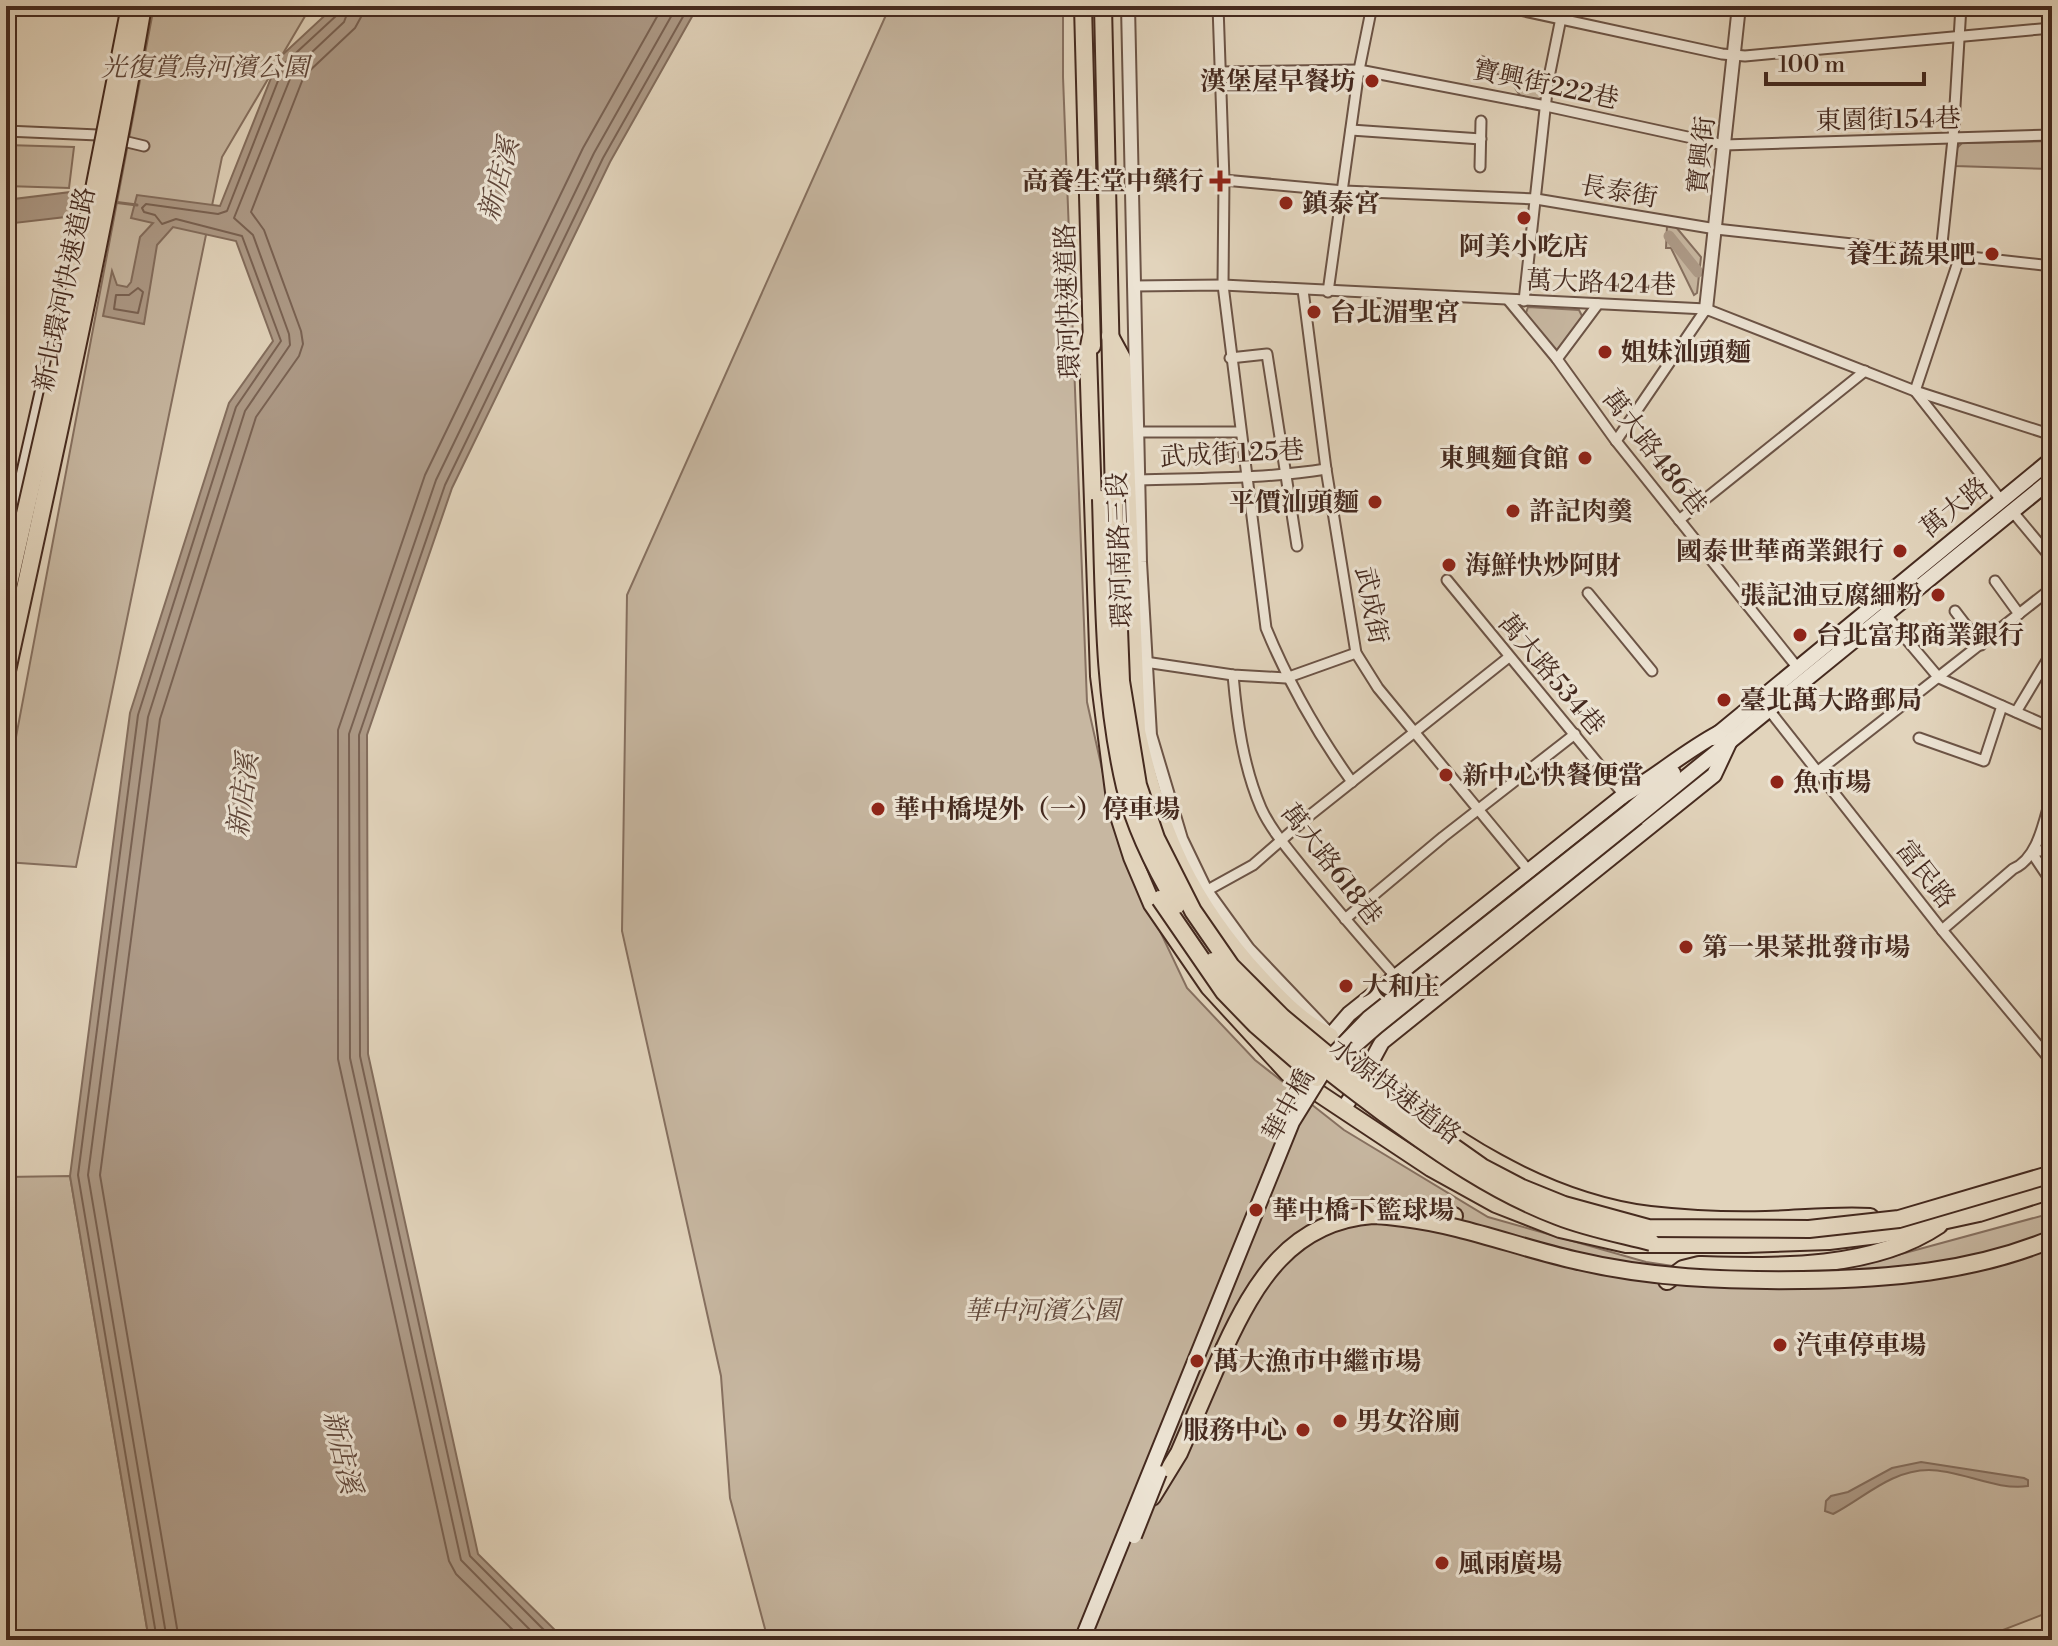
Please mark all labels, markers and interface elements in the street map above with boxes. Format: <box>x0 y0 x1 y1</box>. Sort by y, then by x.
scale bar <box>1766 36 1924 86</box>
text: 100 m <box>1778 50 1845 80</box>
park label: 光復賞鳥河濱公園 <box>101 52 313 84</box>
street label: 寶興街222巷 <box>1470 54 1622 116</box>
place label: 漢堡屋早餐坊 <box>1200 66 1356 98</box>
marker: 漢堡屋早餐坊 <box>1363 72 1381 90</box>
street label: 東園街154巷 <box>1815 103 1961 137</box>
street label: 寶興街 <box>1682 115 1722 196</box>
water label: 新店溪 <box>472 131 528 224</box>
place label: 高養生堂中藥行 <box>1022 166 1204 198</box>
street label: 長泰街 <box>1578 169 1660 215</box>
marker: 高養生堂中藥行 <box>1211 172 1229 190</box>
street label: 新北環河快速道路 <box>28 184 102 394</box>
place label: 鎮泰宮 <box>1302 188 1380 220</box>
marker: 鎮泰宮 <box>1277 194 1295 212</box>
marker: 阿美小吃店 <box>1515 209 1533 227</box>
street label: 環河快速道路 <box>1049 222 1087 379</box>
place label: 阿美小吃店 <box>1459 231 1589 263</box>
place label: 養生蔬果吧 <box>1846 239 1976 271</box>
marker: 養生蔬果吧 <box>1983 245 2001 263</box>
street label: 萬大路424巷 <box>1525 264 1676 302</box>
place label: 台北湄聖宮 <box>1330 297 1460 329</box>
marker: 台北湄聖宮 <box>1305 303 1323 321</box>
place label: 姐妹汕頭麵 <box>1621 337 1751 369</box>
marker: 姐妹汕頭麵 <box>1596 343 1614 361</box>
street label: 萬大路486巷 <box>1595 383 1713 522</box>
street label: 武成街125巷 <box>1159 434 1305 474</box>
place label: 東興麵食館 <box>1439 443 1569 475</box>
marker: 東興麵食館 <box>1576 449 1594 467</box>
street label: 環河南路三段 <box>1101 471 1139 628</box>
street label: 萬大路 <box>1914 471 1995 545</box>
place label: 平價汕頭麵 <box>1229 487 1359 519</box>
marker: 平價汕頭麵 <box>1366 493 1384 511</box>
place label: 許記肉羹 <box>1529 496 1633 528</box>
marker: 許記肉羹 <box>1504 502 1522 520</box>
place label: 國泰世華商業銀行 <box>1676 536 1884 568</box>
marker: 國泰世華商業銀行 <box>1891 542 1909 560</box>
place label: 海鮮快炒阿財 <box>1465 550 1621 582</box>
marker: 海鮮快炒阿財 <box>1440 556 1458 574</box>
street label: 武成街 <box>1348 564 1394 647</box>
place label: 張記油豆腐細粉 <box>1740 580 1922 612</box>
marker: 張記油豆腐細粉 <box>1929 586 1947 604</box>
street label: 萬大路534巷 <box>1491 607 1611 742</box>
place label: 台北富邦商業銀行 <box>1816 620 2024 652</box>
marker: 台北富邦商業銀行 <box>1791 626 1809 644</box>
place label: 臺北萬大路郵局 <box>1740 685 1922 717</box>
marker: 臺北萬大路郵局 <box>1715 691 1733 709</box>
water label: 新店溪 <box>221 748 266 839</box>
place label: 新中心快餐便當 <box>1462 760 1644 792</box>
marker: 新中心快餐便當 <box>1437 766 1455 784</box>
place label: 魚市場 <box>1793 767 1871 799</box>
marker: 魚市場 <box>1768 773 1786 791</box>
place label: 華中橋堤外（一）停車場 <box>894 794 1180 826</box>
street label: 萬大路618巷 <box>1274 797 1389 932</box>
marker: 華中橋堤外（一）停車場 <box>869 800 887 818</box>
street label: 富民路 <box>1889 834 1962 915</box>
place label: 第一果菜批發市場 <box>1702 932 1910 964</box>
marker: 第一果菜批發市場 <box>1677 938 1695 956</box>
place label: 大和庄 <box>1362 971 1440 1003</box>
marker: 大和庄 <box>1337 977 1355 995</box>
street label: 水源快速道路 <box>1323 1032 1467 1152</box>
street label: 華中橋 <box>1256 1064 1322 1147</box>
place label: 華中橋下籃球場 <box>1272 1195 1454 1227</box>
marker: 華中橋下籃球場 <box>1247 1201 1265 1219</box>
park label: 華中河濱公園 <box>964 1295 1124 1327</box>
place label: 汽車停車場 <box>1796 1330 1926 1362</box>
marker: 汽車停車場 <box>1771 1336 1789 1354</box>
place label: 萬大漁市中繼市場 <box>1213 1346 1421 1378</box>
marker: 萬大漁市中繼市場 <box>1188 1352 1206 1370</box>
place label: 男女浴廁 <box>1356 1406 1460 1438</box>
water label: 新店溪 <box>315 1407 369 1500</box>
marker: 男女浴廁 <box>1331 1412 1349 1430</box>
place label: 服務中心 <box>1183 1415 1287 1447</box>
marker: 服務中心 <box>1294 1421 1312 1439</box>
place label: 風雨廣場 <box>1458 1548 1562 1580</box>
marker: 風雨廣場 <box>1433 1554 1451 1572</box>

